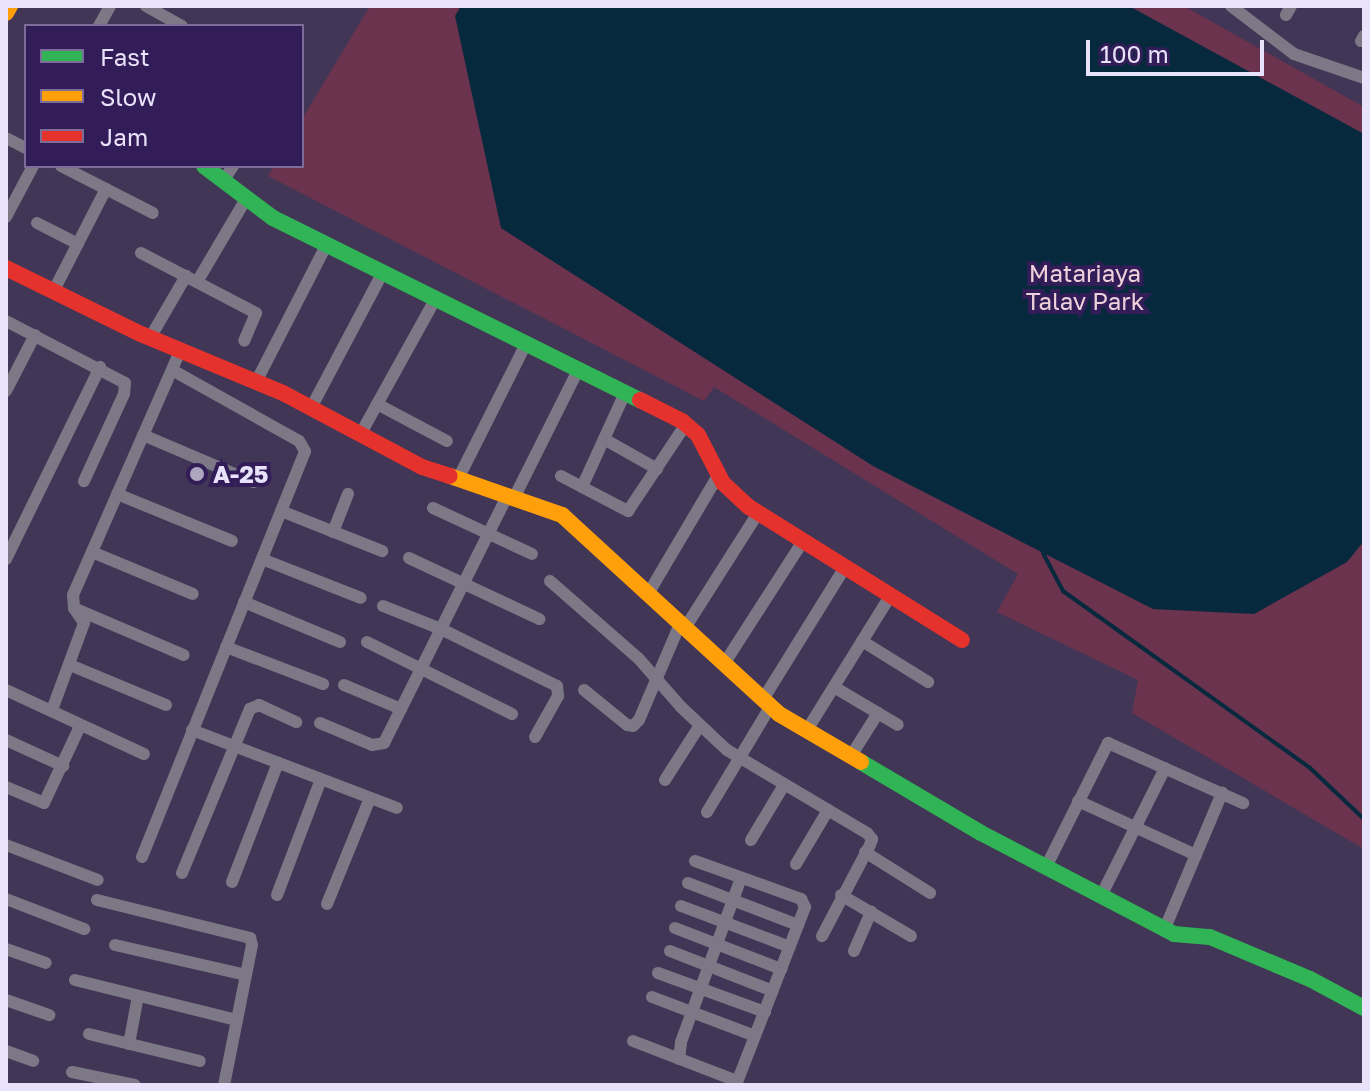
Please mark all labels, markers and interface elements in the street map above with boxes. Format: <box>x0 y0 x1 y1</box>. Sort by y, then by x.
legend <box>24 24 304 168</box>
scale bar <box>1090 24 1268 74</box>
text: 100 m <box>1100 39 1169 68</box>
text: Fast <box>100 42 150 71</box>
text: Slow <box>100 82 156 111</box>
text: Jam <box>100 122 148 151</box>
park label: Matariaya Talav Park <box>1026 259 1144 315</box>
place label: A-25 <box>213 460 268 488</box>
marker: A-25 <box>188 465 206 483</box>

